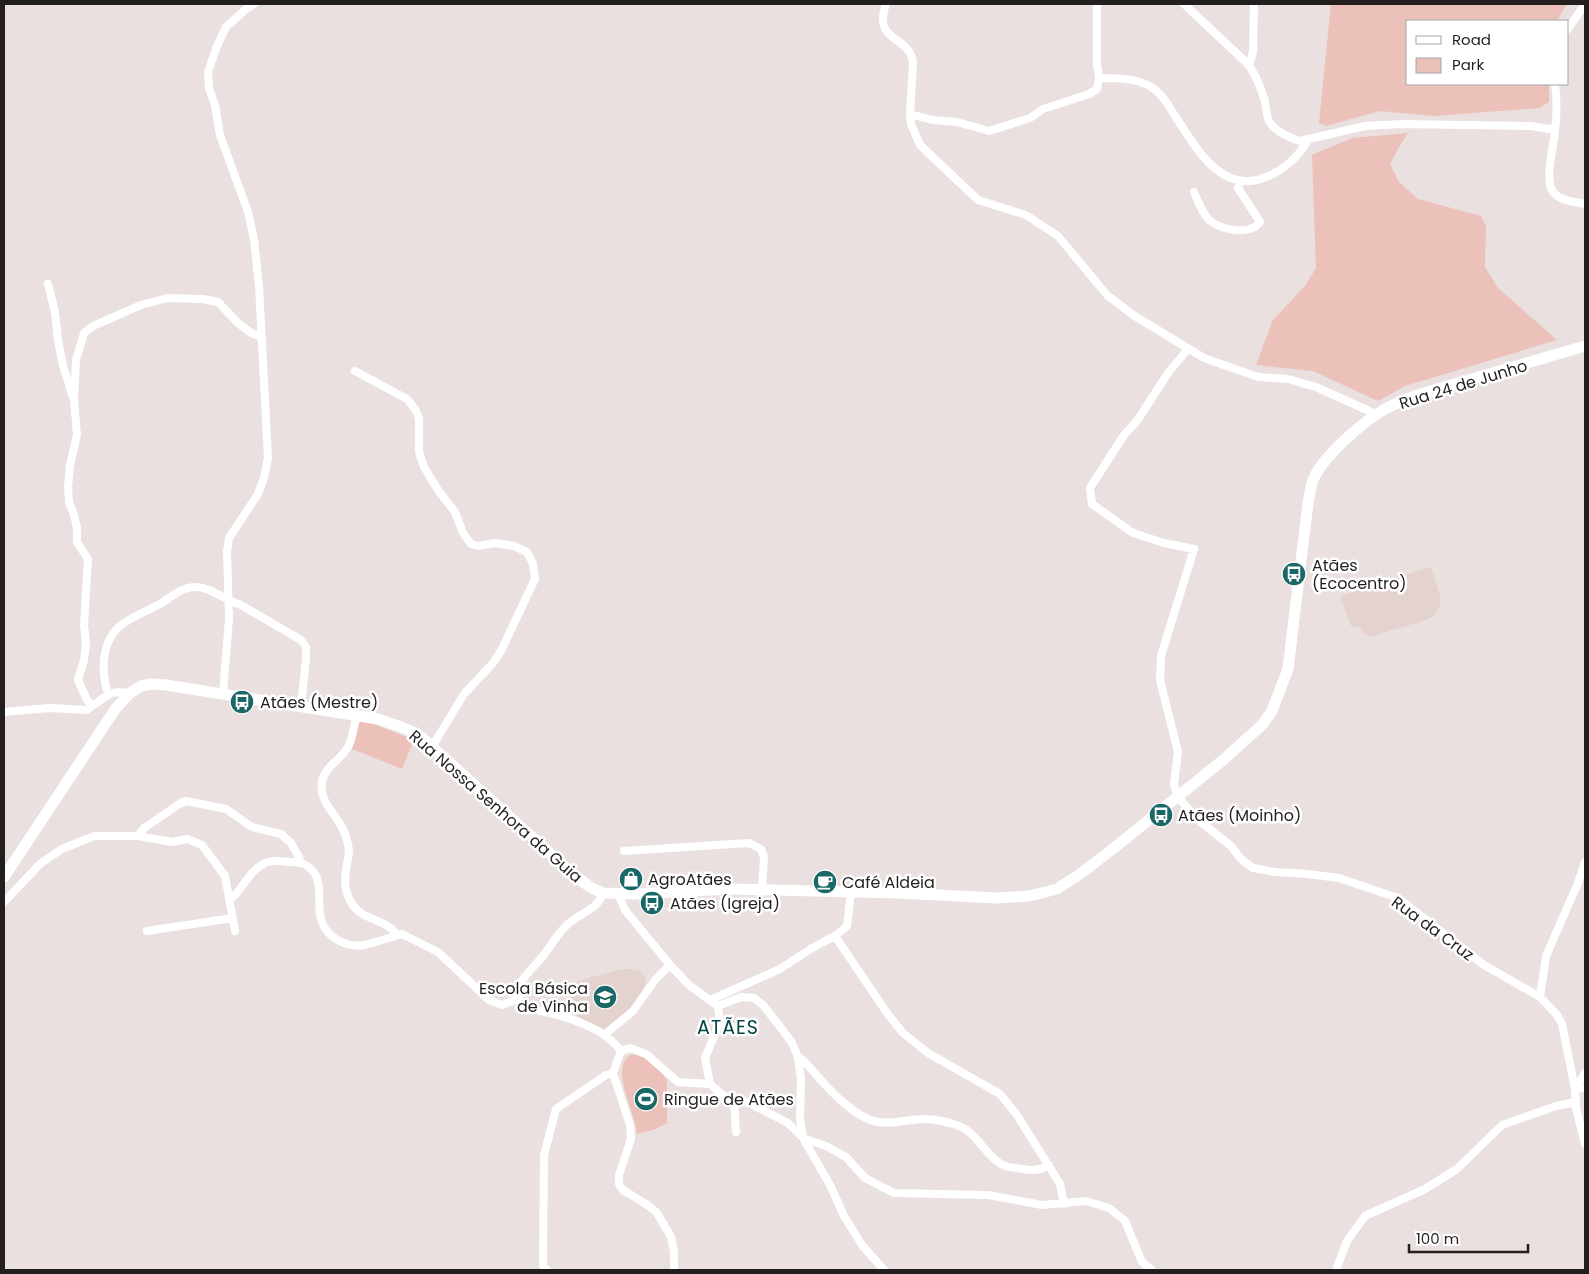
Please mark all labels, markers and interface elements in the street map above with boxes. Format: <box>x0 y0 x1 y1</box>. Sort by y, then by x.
legend <box>1406 20 1569 85</box>
text: Road <box>1452 29 1491 50</box>
text: Park <box>1452 54 1484 75</box>
street label: Rua 24 de Junho <box>1396 354 1530 415</box>
place label: Atães (Ecocentro) <box>1312 554 1407 595</box>
bus stop icon: Atães (Ecocentro) <box>1281 561 1307 587</box>
bus stop icon: Atães (Mestre) <box>229 689 255 715</box>
place label: Atães (Mestre) <box>260 691 378 714</box>
street label: Rua Nossa Senhora da Guia <box>404 725 587 888</box>
bus stop icon: Atães (Moinho) <box>1148 802 1174 828</box>
place label: Atães (Moinho) <box>1178 804 1301 827</box>
shop icon: AgroAtães <box>618 866 644 892</box>
place label: AgroAtães <box>648 868 732 891</box>
cafe icon: Café Aldeia <box>812 869 838 895</box>
place label: Café Aldeia <box>842 871 935 894</box>
bus stop icon: Atães (Igreja) <box>639 890 665 916</box>
street label: Rua da Cruz <box>1387 891 1479 966</box>
place label: Atães (Igreja) <box>670 892 780 915</box>
place label: Escola Básica de Vinha <box>479 977 588 1018</box>
school or university icon: Escola Básica de Vinha <box>592 984 618 1010</box>
district label: ATÃES <box>697 1014 759 1041</box>
sports icon: Ringue de Atães <box>633 1086 659 1112</box>
place label: Ringue de Atães <box>664 1088 794 1111</box>
scale bar <box>1409 1222 1528 1254</box>
text: 100 m <box>1416 1228 1459 1249</box>

